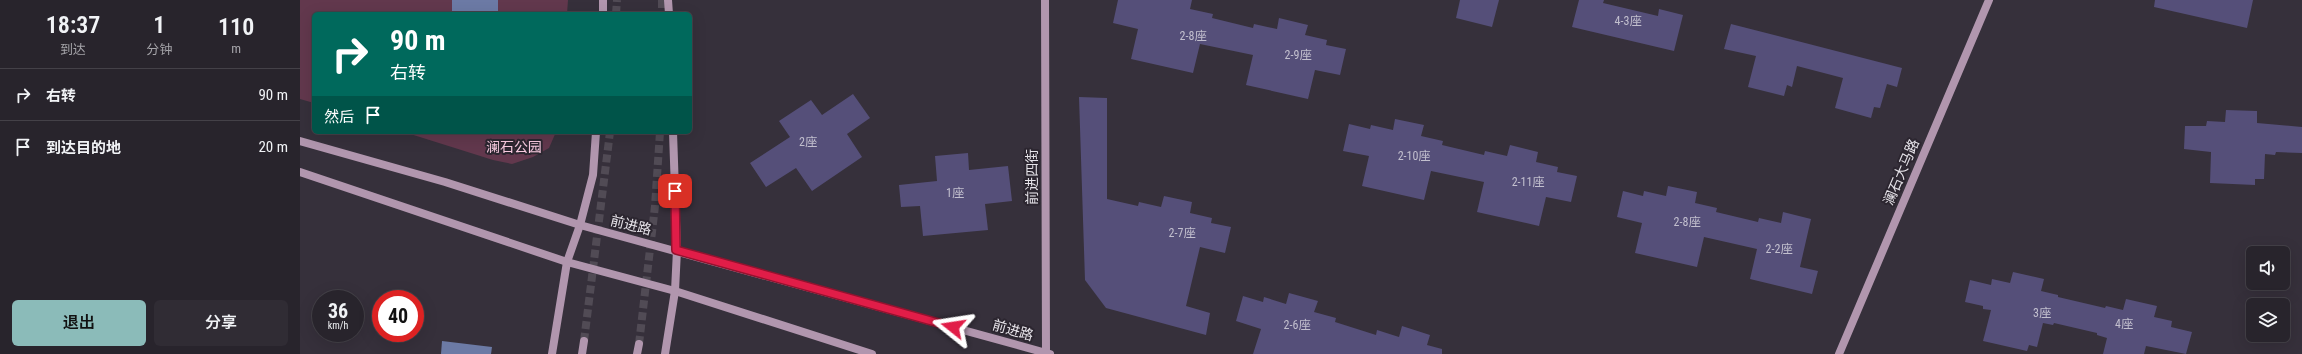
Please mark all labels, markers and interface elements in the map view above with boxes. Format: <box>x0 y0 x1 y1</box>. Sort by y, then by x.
text: 18:37 <box>46 11 100 39</box>
text: 1 <box>153 11 165 39</box>
text: 110 <box>218 13 254 41</box>
house number: 4-3座 <box>1615 14 1641 28</box>
text: 90 m <box>390 24 446 57</box>
icon: right <box>324 28 376 80</box>
house number: 2-8座 <box>1180 29 1206 43</box>
text: m <box>231 41 241 56</box>
text: 到达 <box>60 42 86 57</box>
text: 分钟 <box>146 42 172 57</box>
house number: 2-9座 <box>1285 48 1311 62</box>
text: 右转 <box>390 62 426 83</box>
icon: right <box>12 84 34 106</box>
text: 90 m <box>258 86 288 104</box>
text: 右转 <box>46 87 76 105</box>
icon: arrive <box>362 104 384 126</box>
text: 然后 <box>324 108 354 126</box>
house number: 2座 <box>799 135 817 149</box>
icon: arrive <box>12 136 34 158</box>
street label: 澜石大马路 <box>1880 137 1922 207</box>
text: 20 m <box>258 138 288 156</box>
text: 到达目的地 <box>46 139 121 157</box>
park label: 澜石公园 <box>486 139 542 155</box>
street label: 前进四街 <box>1024 149 1040 205</box>
house number: 2-10座 <box>1398 149 1430 163</box>
pin <box>658 174 692 208</box>
house number: 2-11座 <box>1512 175 1544 189</box>
icon: arrive <box>664 180 686 202</box>
house number: 1座 <box>946 186 964 200</box>
street label: 前进路 <box>609 212 653 238</box>
house number: 2-8座 <box>1674 215 1700 229</box>
house number: 2-7座 <box>1169 226 1195 240</box>
house number: 2-2座 <box>1766 242 1792 256</box>
map controls <box>2246 246 2290 342</box>
button: sound <box>2246 246 2290 290</box>
speed limit sign: 40 <box>372 290 424 342</box>
button: layers <box>2246 298 2290 342</box>
text: 36 <box>328 299 348 323</box>
button: 退出 <box>12 300 146 346</box>
button: 分享 <box>154 300 288 346</box>
position arrow <box>932 306 974 348</box>
house number: 3座 <box>2033 306 2051 320</box>
street label: 前进路 <box>991 317 1035 343</box>
house number: 4座 <box>2115 317 2133 331</box>
house number: 2-6座 <box>1284 318 1310 332</box>
text: km/h <box>328 320 348 331</box>

